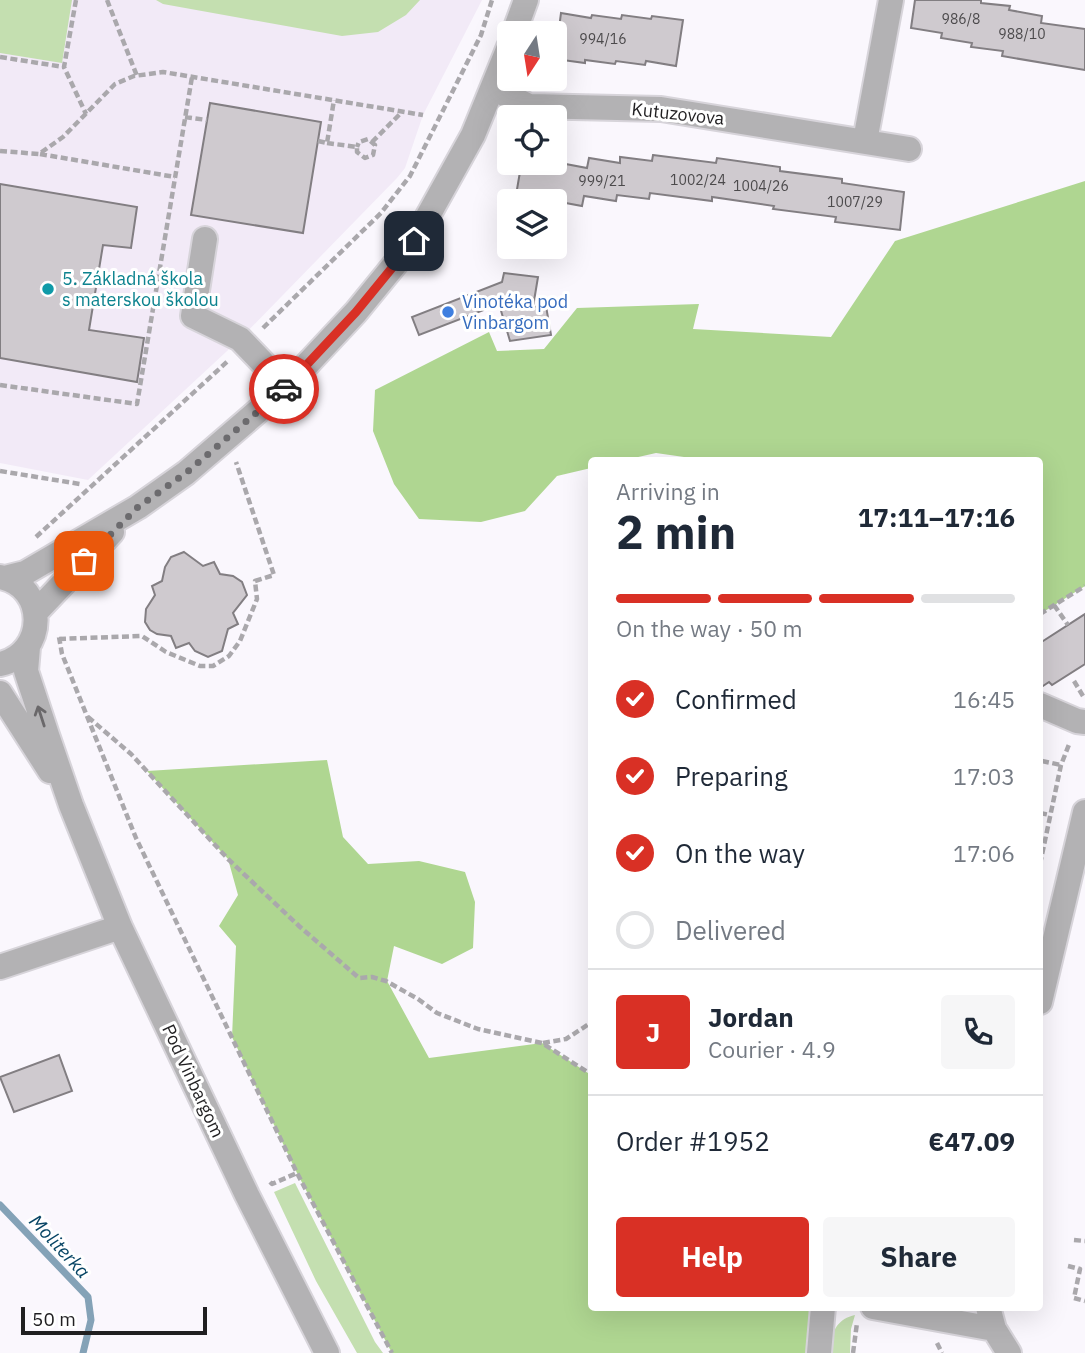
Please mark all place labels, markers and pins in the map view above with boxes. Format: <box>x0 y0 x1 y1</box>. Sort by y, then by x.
pin <box>384 211 444 271</box>
place label: 5. Základná škola s materskou školou <box>62 267 219 311</box>
marker: 5. Základná škola s materskou školou <box>40 281 56 297</box>
place label: Vinotéka pod Vinbargom <box>462 290 568 334</box>
marker: Vinotéka pod Vinbargom <box>440 304 456 320</box>
pin <box>54 531 114 591</box>

